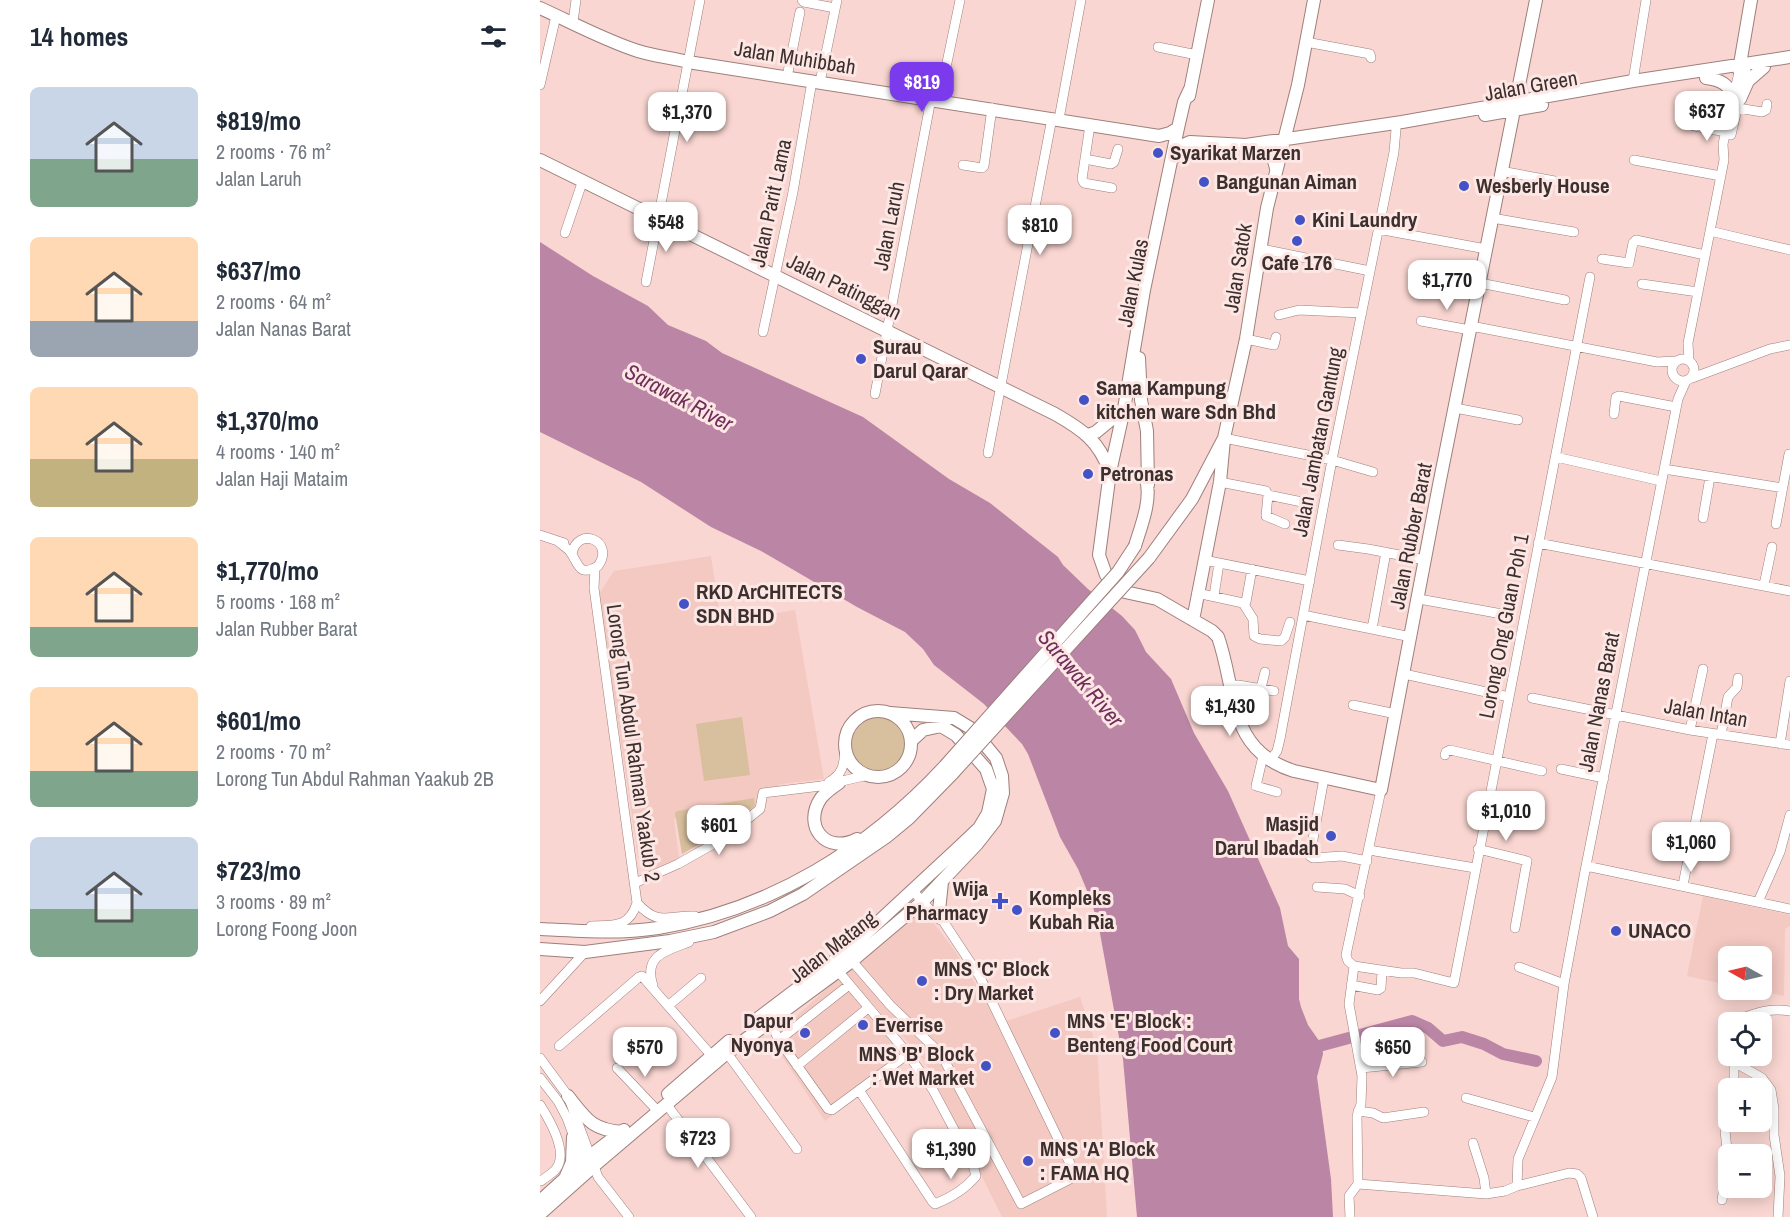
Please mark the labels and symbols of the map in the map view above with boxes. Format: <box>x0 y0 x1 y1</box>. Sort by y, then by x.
street label: Jalan Muhibbah <box>732 34 858 81</box>
pin: $819 <box>886 62 958 113</box>
street label: Jalan Green <box>1482 63 1580 108</box>
pin: $637 <box>1671 91 1743 142</box>
pin: $1,370 <box>638 92 736 143</box>
street label: Jalan Parit Lama <box>743 136 798 270</box>
place label: Syarikat Marzen <box>1170 138 1301 167</box>
marker: Syarikat Marzen <box>1151 146 1165 160</box>
place label: Bangunan Aiman <box>1216 167 1357 196</box>
place label: Wesberly House <box>1476 171 1610 200</box>
marker: Bangunan Aiman <box>1197 175 1211 189</box>
street label: Jalan Laruh <box>866 179 911 273</box>
marker: Wesberly House <box>1457 179 1471 193</box>
pin: $548 <box>630 202 702 253</box>
pin: $810 <box>1004 205 1076 256</box>
place label: Kini Laundry <box>1312 205 1418 234</box>
marker: Kini Laundry <box>1293 213 1307 227</box>
street label: Jalan Satok <box>1216 221 1259 315</box>
marker: Cafe 176 <box>1290 234 1304 248</box>
street label: Jalan Kulas <box>1110 236 1155 329</box>
street label: Jalan Patinggan <box>782 246 907 327</box>
place label: Cafe 176 <box>1262 248 1332 277</box>
pin: $1,770 <box>1398 260 1496 311</box>
place label: Surau Darul Qarar <box>873 332 968 385</box>
street label: Jalan Jambatan Gantung <box>1285 344 1350 539</box>
marker: Surau Darul Qarar <box>854 352 868 366</box>
water label: Sarawak River <box>620 356 739 438</box>
place label: Sama Kampung kitchen ware Sdn Bhd <box>1096 373 1276 426</box>
marker: Sama Kampung kitchen ware Sdn Bhd <box>1077 393 1091 407</box>
place label: Petronas <box>1100 459 1174 488</box>
street label: Jalan Rubber Barat <box>1382 460 1439 611</box>
marker: Petronas <box>1081 467 1095 481</box>
street label: Lorong Ong Guan Poh 1 <box>1471 531 1536 721</box>
place label: RKD ArCHITECTS SDN BHD <box>696 577 843 630</box>
marker: RKD ArCHITECTS SDN BHD <box>677 597 691 611</box>
street label: Lorong Tun Abdul Rahman Yaakub 2 <box>600 602 667 884</box>
water label: Sarawak River <box>1031 623 1131 734</box>
street label: Jalan Nanas Barat <box>1571 629 1626 774</box>
pin: $1,430 <box>1181 686 1279 737</box>
street label: Jalan Intan <box>1662 691 1750 734</box>
pin: $1,010 <box>1457 791 1555 842</box>
pin: $601 <box>683 805 755 856</box>
place label: Masjid Darul Ibadah <box>1215 809 1319 862</box>
pin: $1,060 <box>1642 822 1740 873</box>
marker: Masjid Darul Ibadah <box>1324 829 1338 843</box>
place label: Wija Pharmacy <box>906 874 988 927</box>
place label: Kompleks Kubah Ria <box>1029 883 1115 936</box>
marker: Wija Pharmacy <box>993 894 1007 908</box>
street label: Jalan Matang <box>783 903 883 990</box>
marker: Kompleks Kubah Ria <box>1010 903 1024 917</box>
place label: UNACO <box>1628 916 1691 945</box>
marker: UNACO <box>1609 924 1623 938</box>
north arrow <box>1718 946 1772 1000</box>
place label: MNS 'C' Block : Dry Market <box>934 954 1050 1007</box>
marker: MNS 'C' Block : Dry Market <box>915 974 929 988</box>
place label: Dapur Nyonya <box>731 1006 793 1059</box>
place label: MNS 'E' Block : Benteng Food Court <box>1067 1006 1233 1059</box>
place label: Everrise <box>875 1010 943 1039</box>
marker: Everrise <box>856 1018 870 1032</box>
marker: Dapur Nyonya <box>798 1026 812 1040</box>
marker: MNS 'E' Block : Benteng Food Court <box>1048 1026 1062 1040</box>
pin: $570 <box>609 1027 681 1078</box>
pin: $650 <box>1357 1027 1429 1078</box>
place label: MNS 'B' Block : Wet Market <box>859 1039 974 1092</box>
marker: MNS 'B' Block : Wet Market <box>979 1059 993 1073</box>
pin: $723 <box>662 1118 734 1169</box>
pin: $1,390 <box>902 1129 1000 1180</box>
place label: MNS 'A' Block : FAMA HQ <box>1040 1134 1156 1187</box>
marker: MNS 'A' Block : FAMA HQ <box>1021 1154 1035 1168</box>

